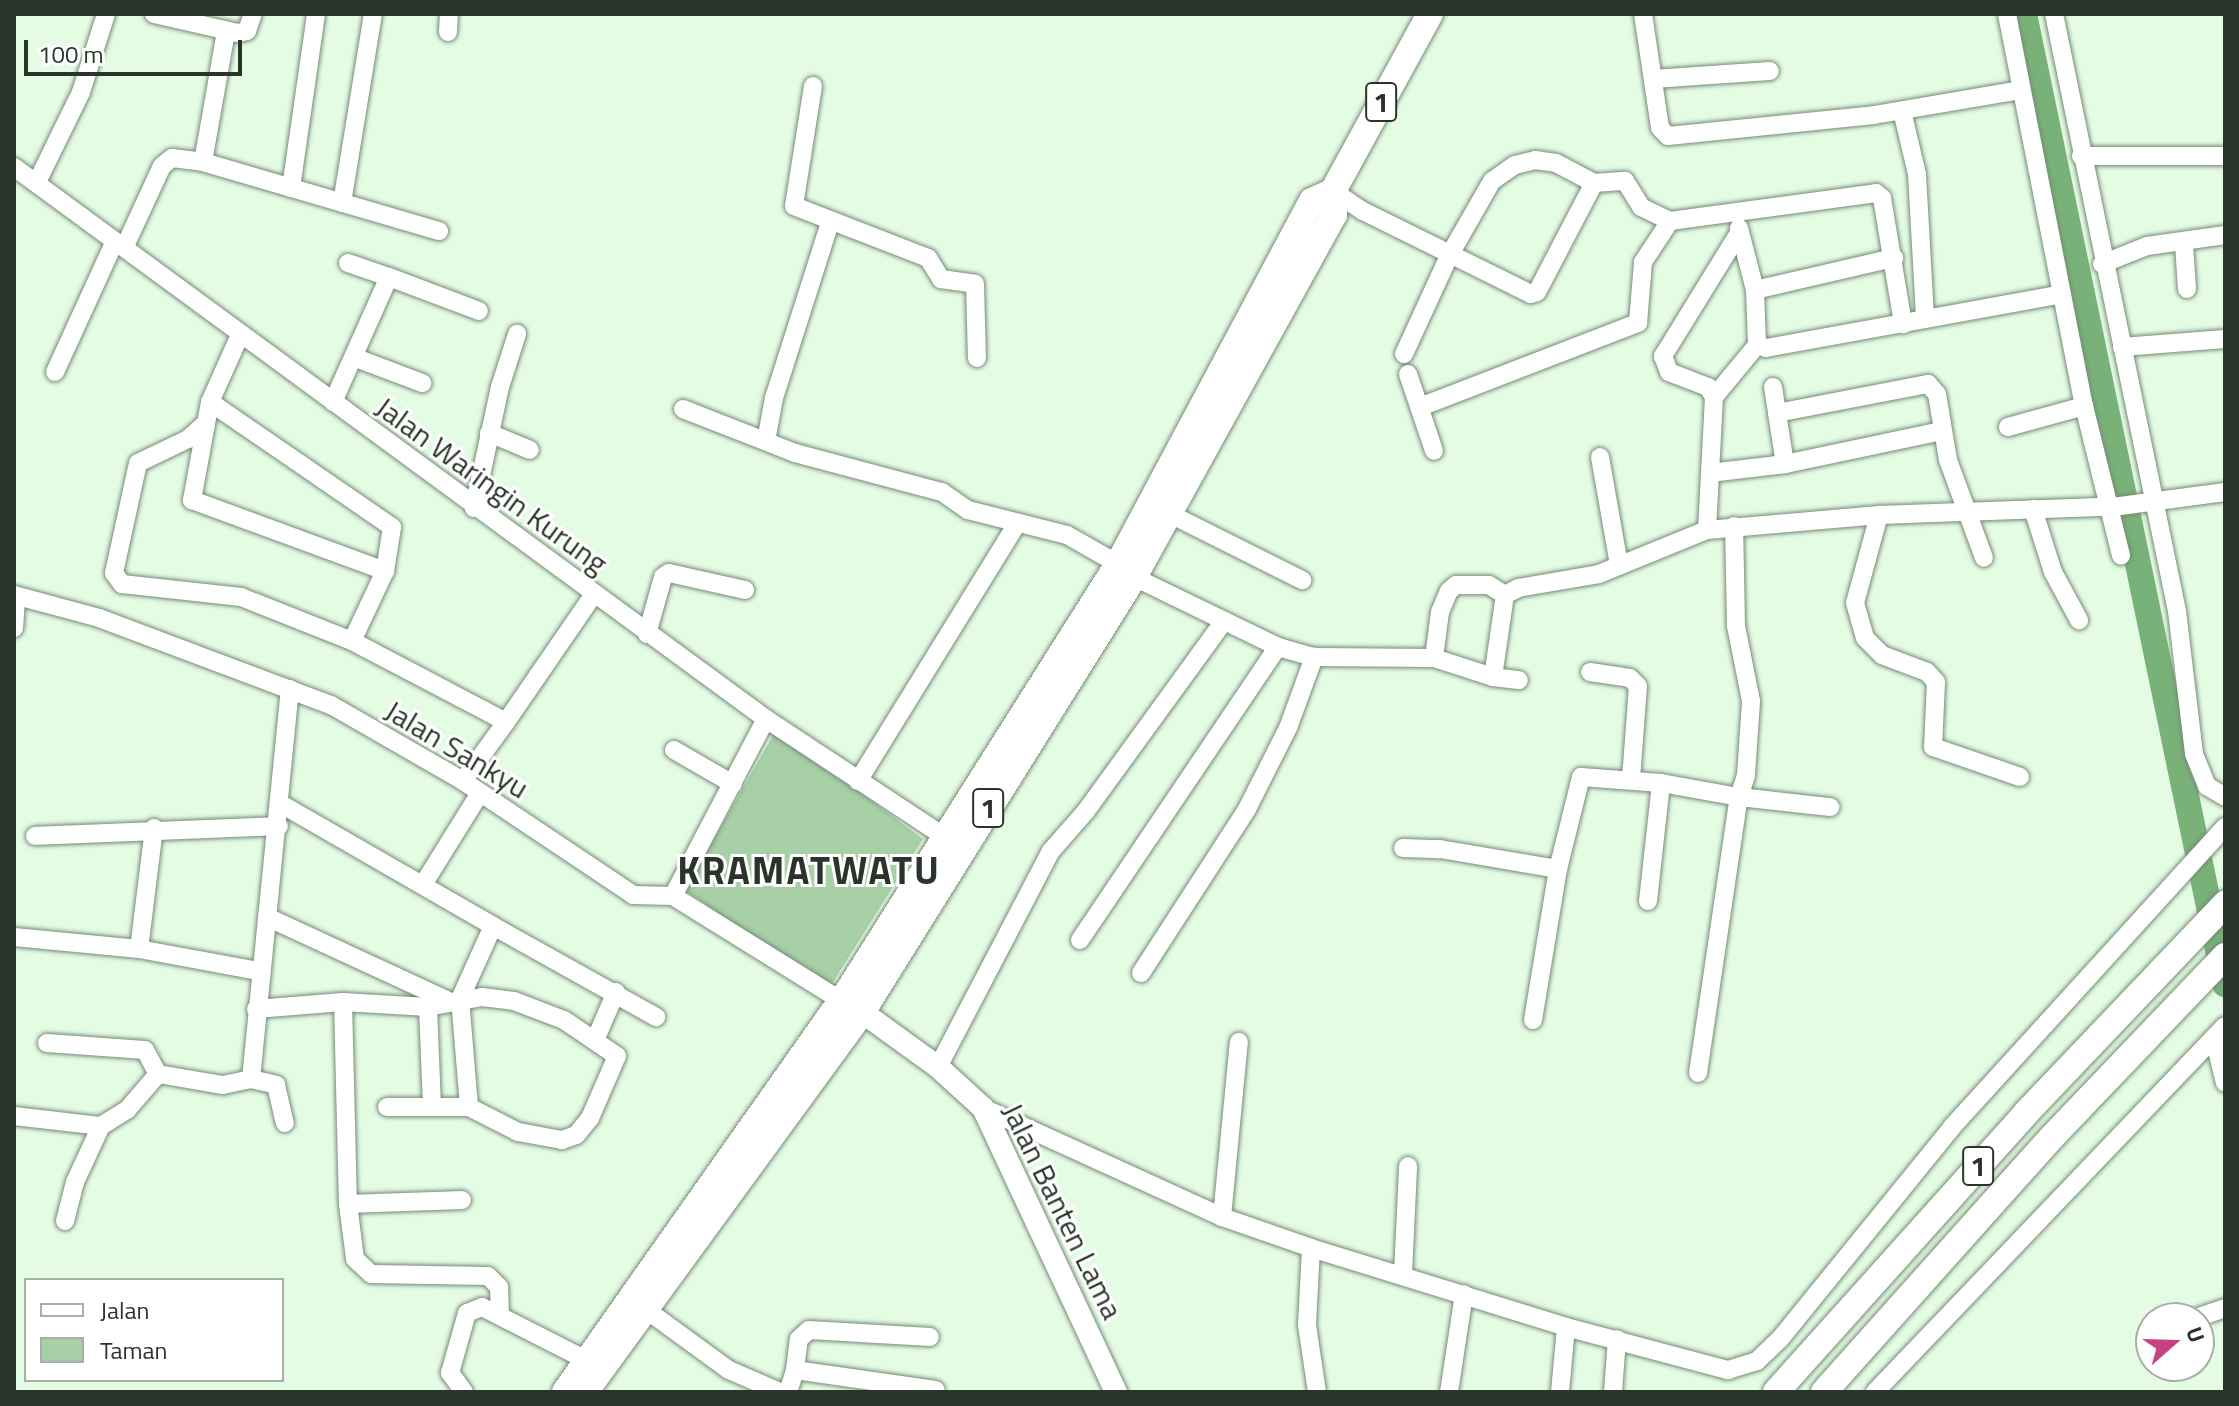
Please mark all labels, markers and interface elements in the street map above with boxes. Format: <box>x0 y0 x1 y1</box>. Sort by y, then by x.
scale bar <box>28 24 246 74</box>
text: 100 m <box>38 36 104 72</box>
road number: 1 <box>1365 78 1397 126</box>
street label: Jalan Waringin Kurung <box>369 389 615 581</box>
street label: Jalan Sankyu <box>379 692 535 806</box>
road number: 1 <box>972 784 1004 832</box>
district label: KRAMATWATU <box>677 848 941 894</box>
street label: Jalan Banten Lama <box>995 1097 1131 1325</box>
road number: 1 <box>1962 1142 1994 1190</box>
legend <box>24 1278 284 1382</box>
text: Jalan <box>100 1292 149 1328</box>
north arrow <box>2135 1302 2215 1382</box>
text: U <box>2177 1322 2214 1347</box>
text: Taman <box>100 1332 168 1368</box>

